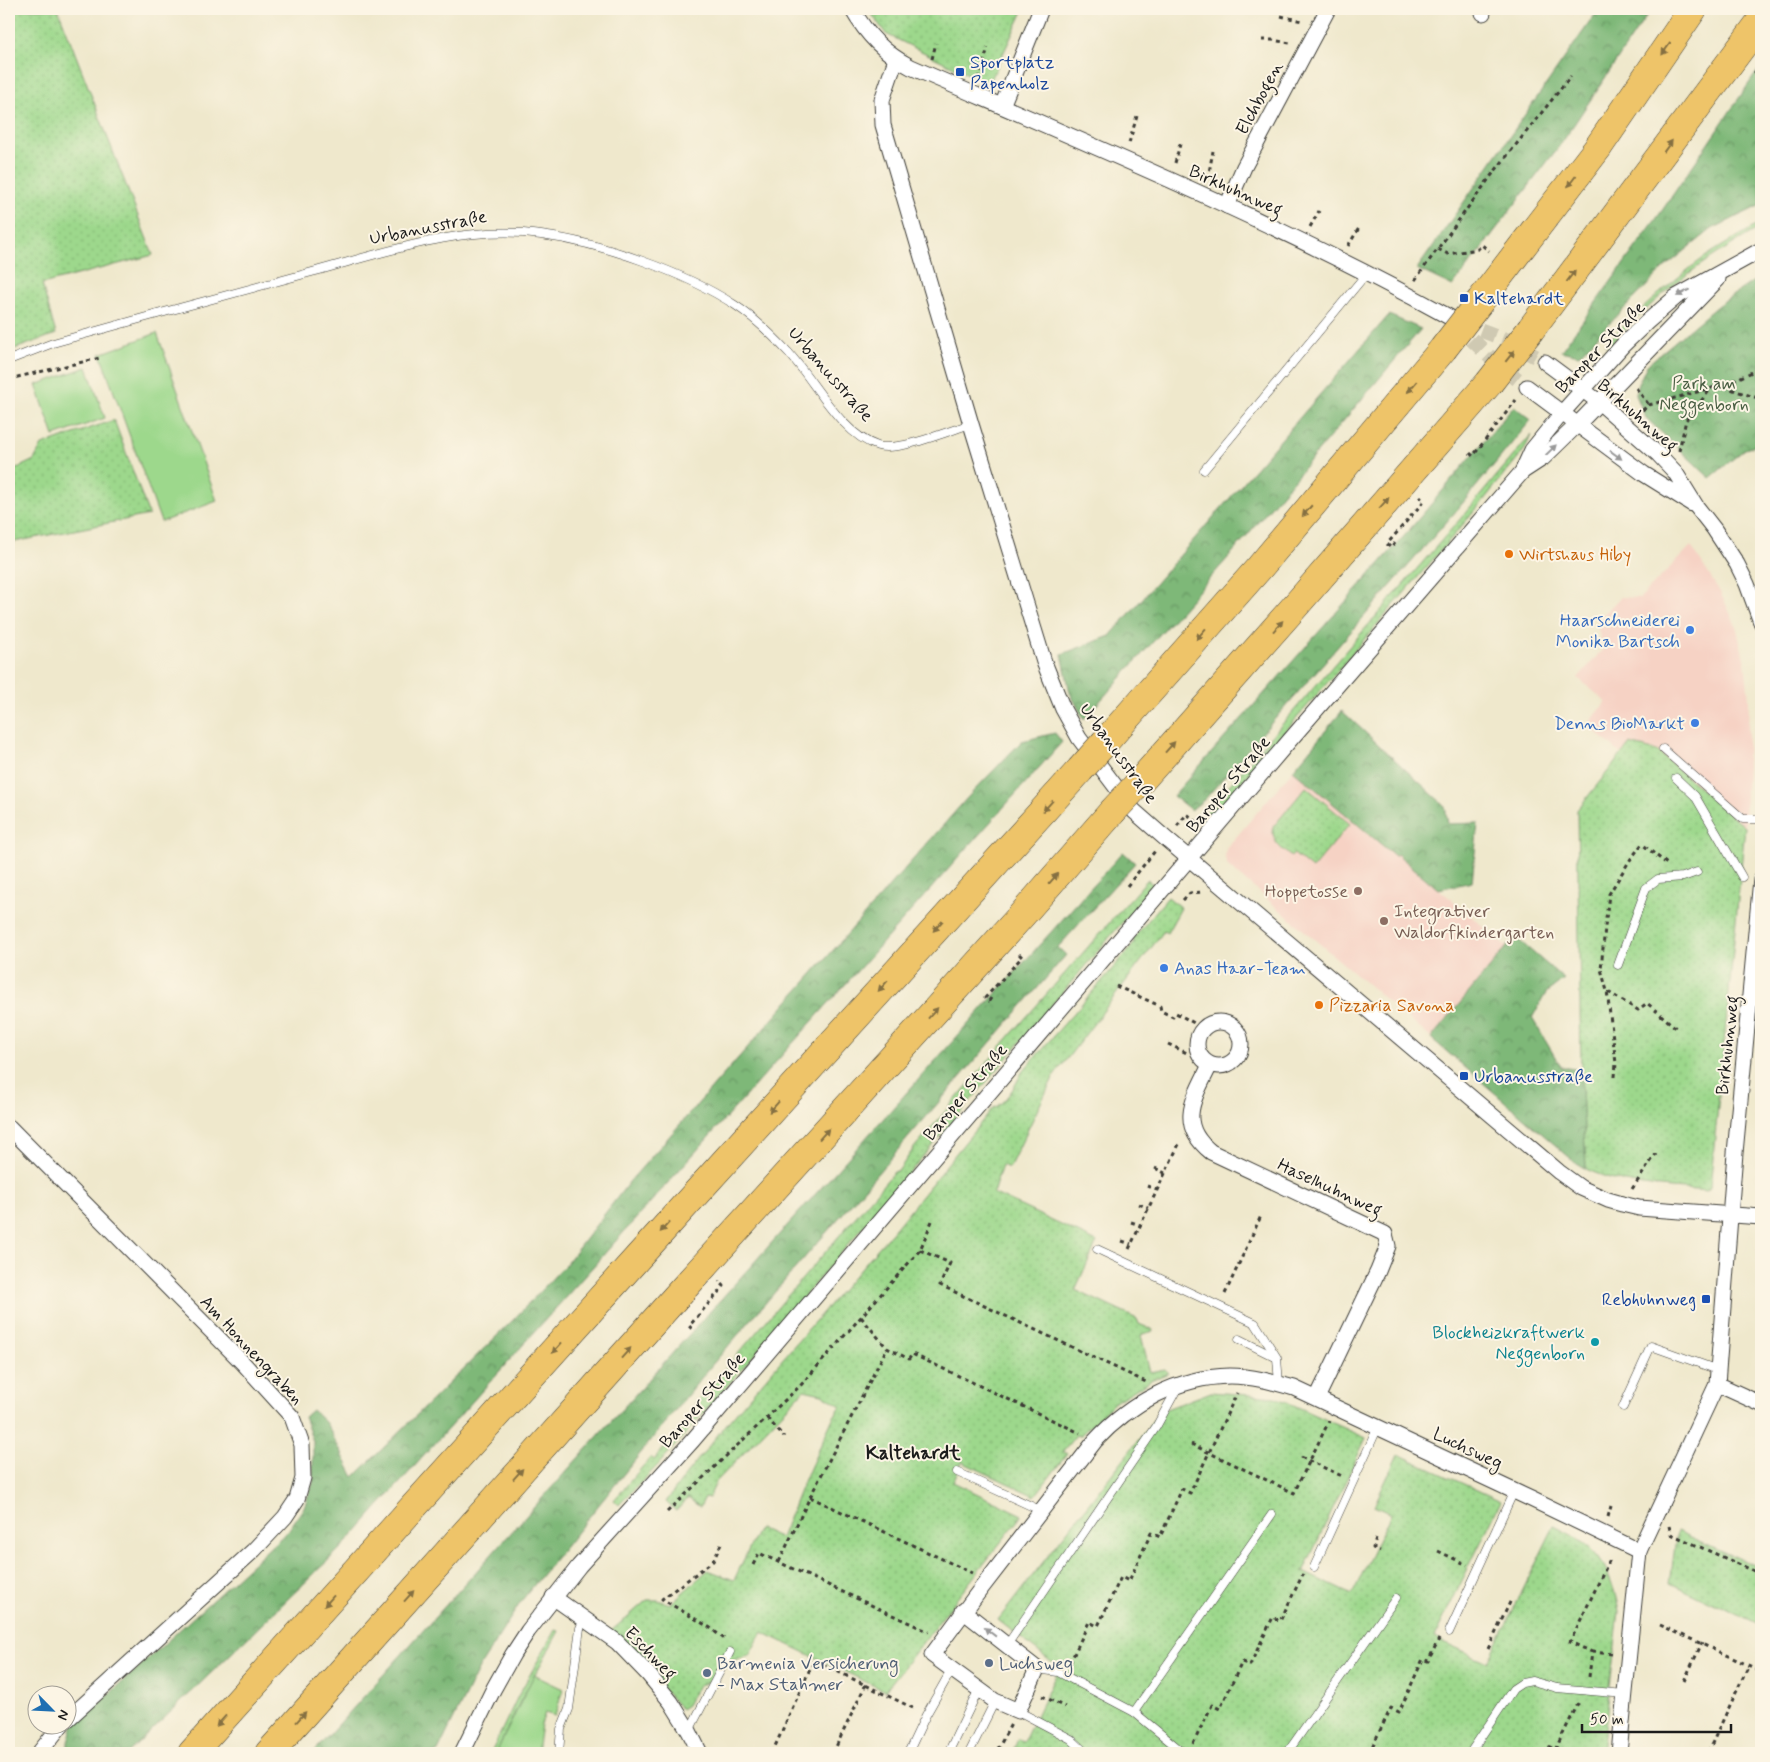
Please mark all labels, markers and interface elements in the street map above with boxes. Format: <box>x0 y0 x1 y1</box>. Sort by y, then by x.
one-way arrow <box>1661 42 1671 56</box>
place label: Sportplatz Papenholz <box>970 51 1055 96</box>
street label: Elchbogen <box>1231 58 1291 140</box>
marker: Sportplatz Papenholz <box>954 66 966 78</box>
one-way arrow <box>1663 139 1673 152</box>
street label: Birkhuhnweg <box>1184 160 1286 224</box>
one-way arrow <box>1567 175 1577 188</box>
street label: Urbanusstraße <box>368 205 489 251</box>
one-way arrow <box>1566 269 1576 283</box>
place label: Kaltehardt <box>1474 287 1564 311</box>
one-way arrow <box>1676 289 1690 297</box>
marker: Kaltehardt <box>1458 292 1470 304</box>
street label: Baroper Straße <box>1551 296 1651 399</box>
street label: Urbanusstraße <box>782 322 878 427</box>
one-way arrow <box>1505 350 1516 363</box>
park label: Park am Neggenborn <box>1659 372 1749 419</box>
street label: Birkhuhnweg <box>1590 374 1683 459</box>
one-way arrow <box>1406 380 1417 393</box>
one-way arrow <box>1545 444 1557 456</box>
one-way arrow <box>1609 449 1622 460</box>
one-way arrow <box>1378 497 1390 509</box>
one-way arrow <box>1302 505 1313 517</box>
place label: Wirtshaus Hiby <box>1519 543 1631 567</box>
marker: Wirtshaus Hiby <box>1503 548 1515 560</box>
place label: Haarschneiderei Monika Bartsch <box>1556 609 1680 654</box>
one-way arrow <box>1272 620 1284 632</box>
marker: Haarschneiderei Monika Bartsch <box>1684 624 1696 636</box>
one-way arrow <box>1196 628 1207 640</box>
street label: Urbanusstraße <box>1074 698 1163 809</box>
place label: Denns BioMarkt <box>1554 712 1685 736</box>
marker: Denns BioMarkt <box>1689 717 1701 729</box>
street label: Baroper Straße <box>1181 731 1276 838</box>
one-way arrow <box>1164 742 1176 754</box>
one-way arrow <box>1042 800 1053 813</box>
one-way arrow <box>1047 873 1058 885</box>
place label: Hoppetosse <box>1265 880 1348 904</box>
marker: Hoppetosse <box>1352 885 1364 897</box>
place label: Integrativer Waldorfkindergarten <box>1394 900 1554 945</box>
marker: Integrativer Waldorfkindergarten <box>1378 915 1390 927</box>
one-way arrow <box>932 920 944 932</box>
place label: Anas Haar-Team <box>1174 957 1306 981</box>
marker: Anas Haar-Team <box>1158 962 1170 974</box>
one-way arrow <box>878 980 889 993</box>
place label: Pizzaria Savona <box>1329 994 1455 1018</box>
street label: Birkhuhnweg <box>1711 994 1747 1096</box>
marker: Pizzaria Savona <box>1313 999 1325 1011</box>
one-way arrow <box>927 1008 939 1020</box>
street label: Baroper Straße <box>918 1039 1013 1146</box>
place label: Urbanusstraße <box>1474 1065 1593 1089</box>
marker: Urbanusstraße <box>1458 1070 1470 1082</box>
one-way arrow <box>769 1100 780 1113</box>
one-way arrow <box>818 1127 829 1140</box>
street label: Haselhuhnweg <box>1272 1153 1386 1225</box>
one-way arrow <box>659 1221 671 1233</box>
place label: Rebhuhnweg <box>1602 1288 1696 1312</box>
street label: Am Honnengraben <box>193 1291 308 1411</box>
marker: Rebhuhnweg <box>1700 1293 1712 1305</box>
place label: Blockheizkraftwerk Neggenborn <box>1432 1321 1585 1368</box>
marker: Blockheizkraftwerk Neggenborn <box>1589 1336 1601 1348</box>
one-way arrow <box>551 1342 562 1355</box>
one-way arrow <box>620 1348 632 1360</box>
street label: Baroper Straße <box>654 1348 751 1454</box>
street label: Luchsweg <box>1428 1422 1506 1476</box>
district label: Kaltehardt <box>866 1441 961 1466</box>
one-way arrow <box>512 1468 523 1481</box>
one-way arrow <box>403 1590 415 1602</box>
one-way arrow <box>324 1594 335 1607</box>
street label: Eschweg <box>617 1622 682 1687</box>
one-way arrow <box>984 1627 997 1638</box>
place label: Barmenia Versicherung - Max Stahmer <box>717 1652 898 1697</box>
place label: Luchsweg <box>999 1652 1073 1677</box>
marker: Luchsweg <box>983 1657 995 1669</box>
marker: Barmenia Versicherung - Max Stahmer <box>701 1667 713 1679</box>
north arrow <box>28 1684 78 1734</box>
scale bar <box>1582 1702 1731 1734</box>
text: N <box>53 1707 73 1723</box>
text: 50 m <box>1590 1710 1624 1730</box>
one-way arrow <box>295 1711 307 1723</box>
one-way arrow <box>215 1715 226 1728</box>

